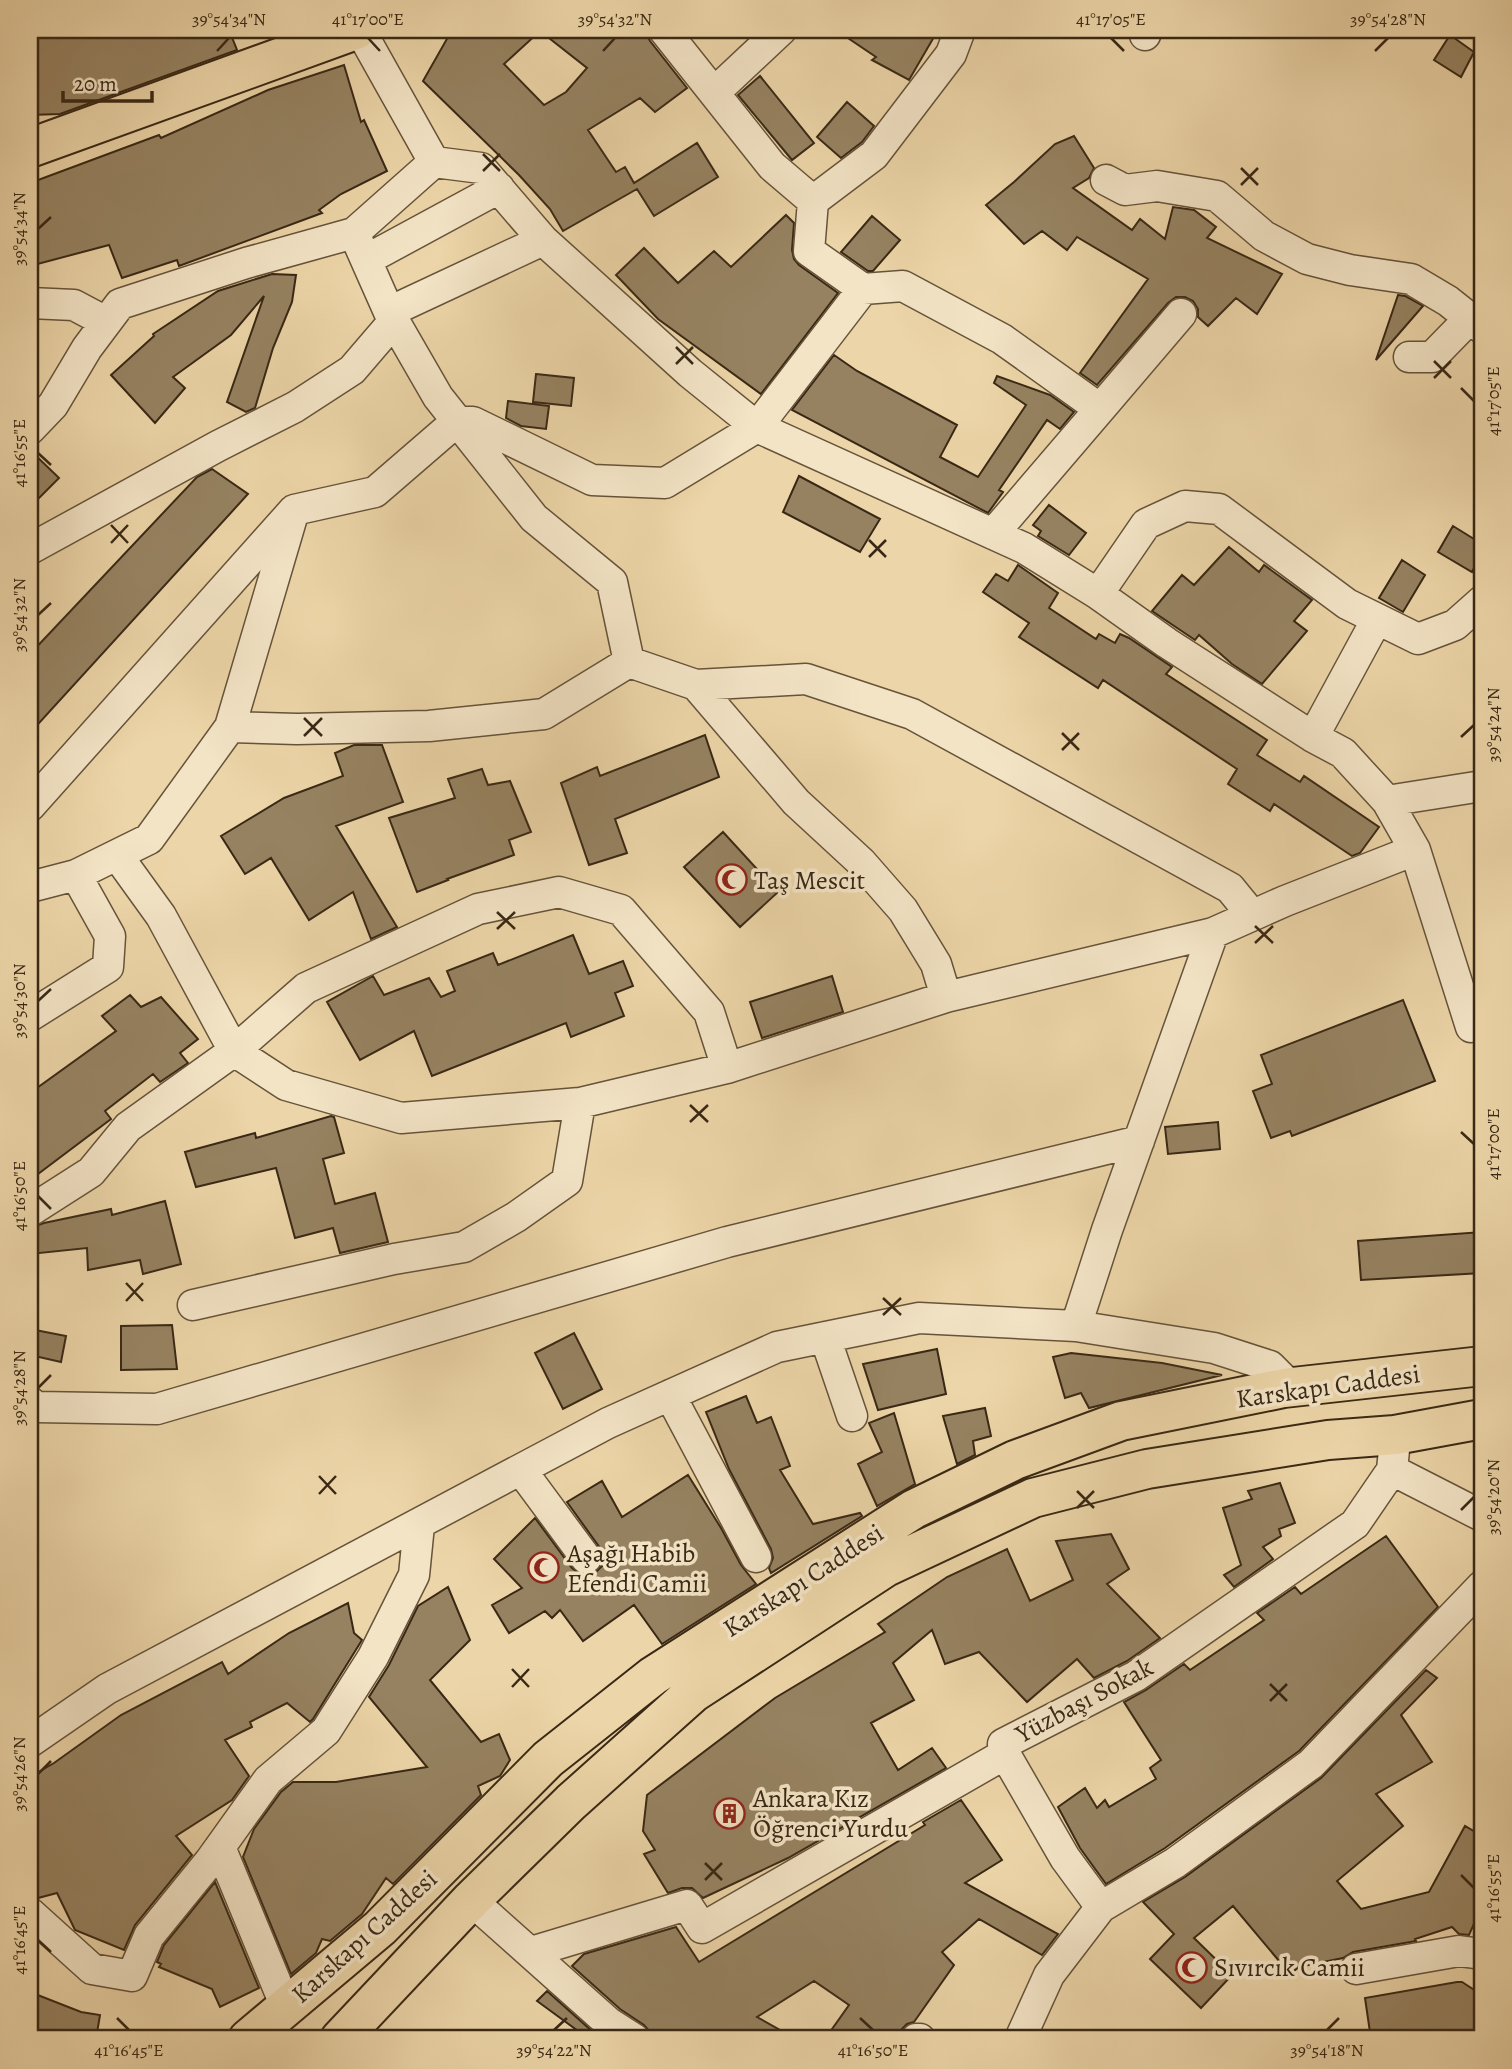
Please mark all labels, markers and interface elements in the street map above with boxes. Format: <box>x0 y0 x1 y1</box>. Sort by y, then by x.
text: 39°54'34"N <box>192 7 266 31</box>
text: 41°17'00"E <box>332 7 404 31</box>
text: 39°54'32"N <box>578 7 652 31</box>
text: 41°17'05"E <box>1076 7 1146 31</box>
text: 39°54'28"N <box>1350 7 1426 31</box>
scale bar <box>63 60 152 104</box>
text: 20 m <box>74 70 117 98</box>
text: 39°54'34"N <box>7 192 31 266</box>
text: 41°17'05"E <box>1481 366 1505 436</box>
text: 41°16'55"E <box>7 419 31 487</box>
text: 39°54'32"N <box>7 578 31 652</box>
text: 39°54'24"N <box>1481 687 1505 763</box>
mosque icon: Taş Mescit <box>714 863 748 897</box>
place label: Taş Mescit <box>754 863 866 898</box>
text: 39°54'30"N <box>7 963 31 1039</box>
text: 41°17'00"E <box>1481 1108 1505 1180</box>
text: 41°16'50"E <box>7 1161 31 1231</box>
text: 39°54'28"N <box>7 1350 31 1426</box>
street label: Karskapı Caddesi <box>1234 1356 1422 1417</box>
text: 39°54'20"N <box>1481 1459 1505 1535</box>
street label: Karskapı Caddesi <box>716 1515 890 1645</box>
place label: Aşağı Habib Efendi Camii <box>566 1536 707 1601</box>
mosque icon: Aşağı Habib Efendi Camii <box>527 1551 561 1585</box>
street label: Yüzbaşı Sokak <box>1008 1649 1159 1752</box>
text: 39°54'26"N <box>7 1736 31 1812</box>
place label: Ankara Kız Öğrenci Yurdu <box>752 1781 909 1846</box>
building icon: Ankara Kız Öğrenci Yurdu <box>713 1796 747 1830</box>
text: 41°16'55"E <box>1481 1854 1505 1922</box>
street label: Karskapı Caddesi <box>284 1861 445 2011</box>
text: 41°16'45"E <box>7 1905 31 1975</box>
mosque icon: Sıvırcık Camii <box>1174 1950 1208 1984</box>
place label: Sıvırcık Camii <box>1214 1950 1365 1985</box>
text: 41°16'45"E <box>94 2038 164 2062</box>
text: 39°54'22"N <box>516 2038 592 2062</box>
text: 41°16'50"E <box>838 2038 908 2062</box>
text: 39°54'18"N <box>1290 2038 1364 2062</box>

